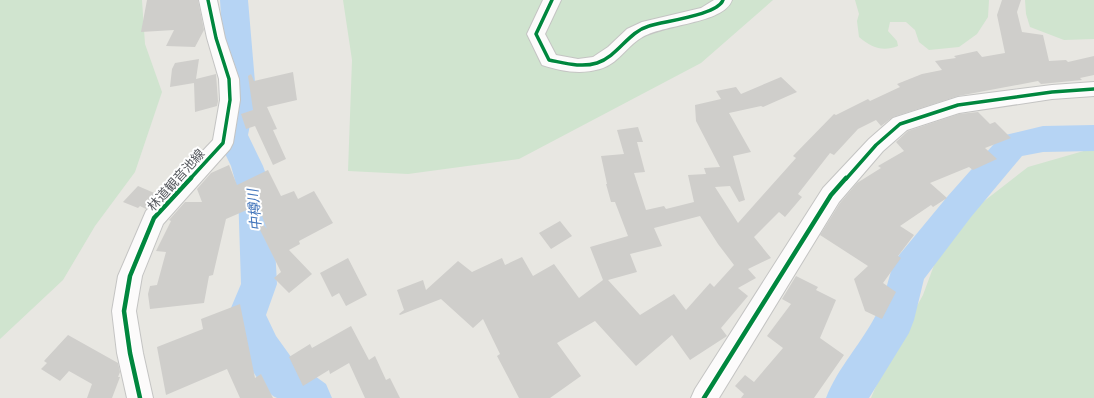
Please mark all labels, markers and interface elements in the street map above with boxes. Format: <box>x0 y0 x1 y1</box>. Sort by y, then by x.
street label: 林道観音池線 <box>144 146 208 214</box>
water label: 中樽川 <box>245 186 265 232</box>

